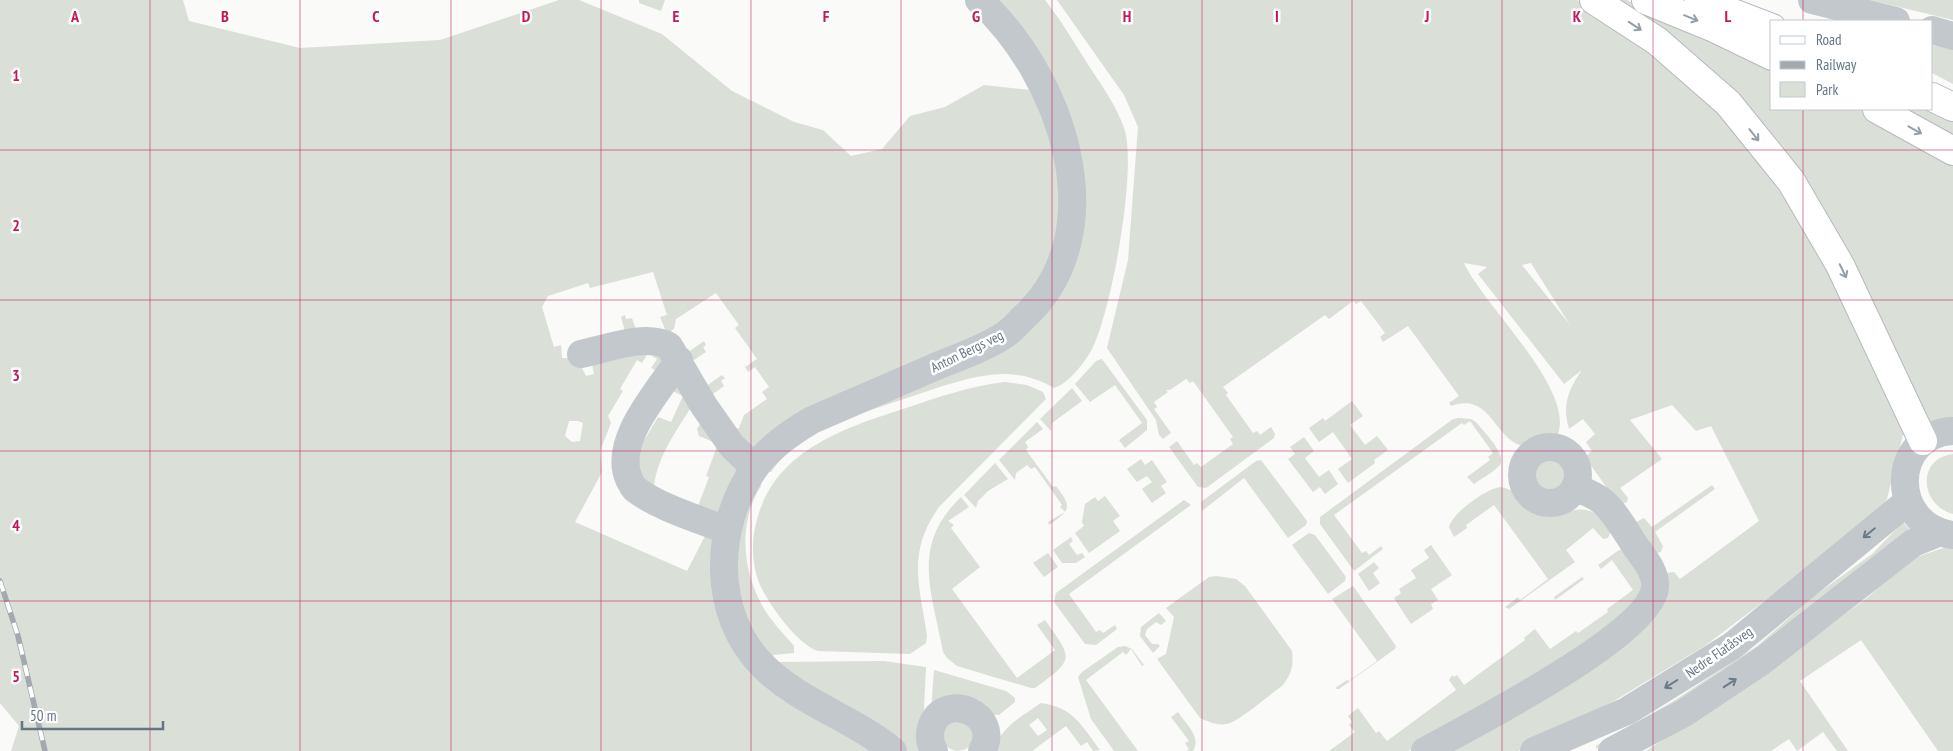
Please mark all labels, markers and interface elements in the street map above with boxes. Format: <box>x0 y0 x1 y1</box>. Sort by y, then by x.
text: A <box>70 6 80 26</box>
text: B <box>221 6 229 26</box>
text: C <box>372 6 380 26</box>
text: D <box>522 6 531 26</box>
text: E <box>673 6 680 26</box>
text: F <box>823 6 830 26</box>
text: G <box>972 6 980 26</box>
text: H <box>1123 6 1131 26</box>
text: I <box>1275 6 1279 26</box>
text: J <box>1424 6 1429 26</box>
text: K <box>1573 6 1582 26</box>
text: L <box>1725 6 1732 26</box>
one-way arrow <box>1684 15 1699 24</box>
legend <box>1770 20 1933 110</box>
one-way arrow <box>1627 22 1641 32</box>
text: Road <box>1816 30 1842 49</box>
text: Railway <box>1816 55 1857 74</box>
text: 1 <box>12 65 20 85</box>
text: Park <box>1816 80 1838 99</box>
one-way arrow <box>1908 125 1922 135</box>
one-way arrow <box>1749 129 1760 142</box>
text: 2 <box>12 215 20 235</box>
one-way arrow <box>1839 263 1848 278</box>
street label: Anton Bergs veg <box>928 326 1006 376</box>
text: 3 <box>12 365 20 385</box>
text: 4 <box>12 515 20 535</box>
one-way arrow <box>1863 527 1876 538</box>
street label: Nedre Flatåsveg <box>1682 622 1756 682</box>
text: 5 <box>12 666 20 686</box>
one-way arrow <box>1722 678 1736 688</box>
one-way arrow <box>1664 679 1678 689</box>
scale bar <box>22 698 164 730</box>
text: 50 m <box>30 706 56 725</box>

